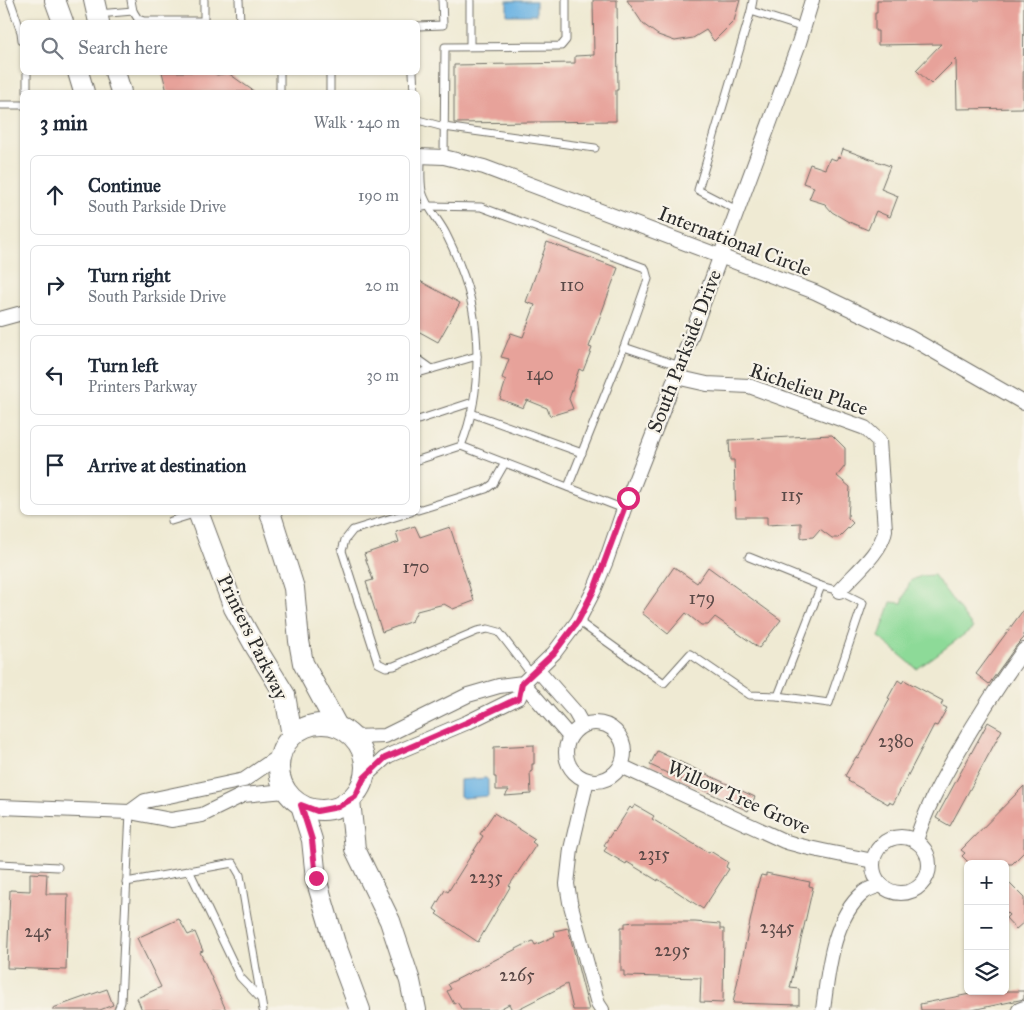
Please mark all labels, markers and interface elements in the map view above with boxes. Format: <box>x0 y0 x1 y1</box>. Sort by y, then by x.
search box <box>20 20 420 75</box>
icon: search <box>38 34 66 62</box>
text: Search here <box>78 36 168 59</box>
text: 3 min <box>40 110 88 136</box>
text: Walk · 240 m <box>314 113 400 132</box>
text: Continue <box>88 174 161 197</box>
icon: ahead <box>41 181 69 209</box>
text: 190 m <box>358 186 399 205</box>
text: South Parkside Drive <box>88 197 226 216</box>
street label: International Circle <box>655 201 815 281</box>
text: Turn right <box>88 264 171 287</box>
street label: South Parkside Drive <box>642 266 726 436</box>
icon: right <box>41 271 69 299</box>
house number: 110 <box>560 274 584 296</box>
text: 20 m <box>365 276 399 295</box>
text: South Parkside Drive <box>88 287 226 306</box>
text: Turn left <box>88 354 158 377</box>
street label: Richelieu Place <box>747 358 871 420</box>
icon: left <box>41 361 69 389</box>
house number: 140 <box>526 363 554 385</box>
text: 30 m <box>366 366 399 385</box>
text: Printers Parkway <box>88 377 197 396</box>
icon: arrive <box>41 451 69 479</box>
text: Arrive at destination <box>88 454 246 477</box>
house number: 115 <box>781 484 804 506</box>
route start <box>617 487 640 510</box>
house number: 170 <box>402 556 430 578</box>
street label: Printers Parkway <box>212 570 294 704</box>
house number: 179 <box>689 587 715 609</box>
house number: 2380 <box>878 730 914 752</box>
street label: Willow Tree Grove <box>664 755 814 839</box>
house number: 2315 <box>638 843 670 865</box>
map controls <box>964 860 1009 995</box>
button: + <box>964 860 1009 905</box>
house number: 2235 <box>469 866 503 888</box>
route end <box>305 867 328 890</box>
button: − <box>964 905 1009 950</box>
house number: 2345 <box>760 916 795 938</box>
house number: 245 <box>24 920 52 942</box>
house number: 2295 <box>654 939 690 961</box>
button: layers <box>964 950 1009 995</box>
house number: 2265 <box>499 964 535 986</box>

